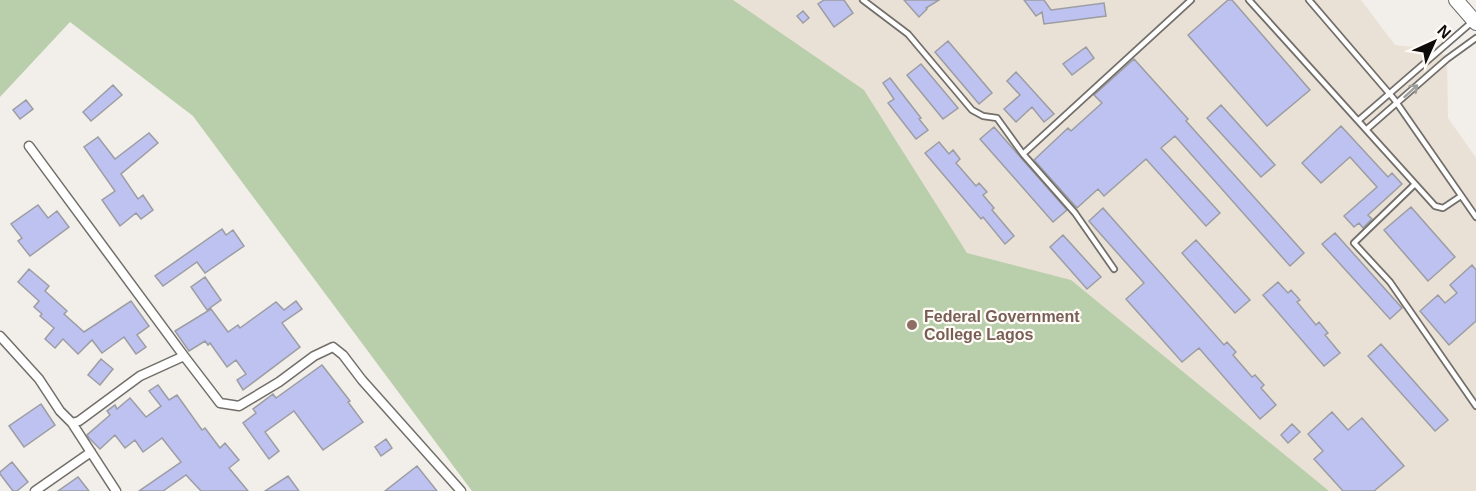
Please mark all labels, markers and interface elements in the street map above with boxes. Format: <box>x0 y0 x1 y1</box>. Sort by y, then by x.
north arrow <box>1404 12 1464 72</box>
text: N <box>1434 22 1454 42</box>
one-way arrow <box>1403 84 1418 98</box>
place label: Federal Government College Lagos <box>924 308 1080 343</box>
marker: Federal Government College Lagos <box>905 318 919 332</box>

